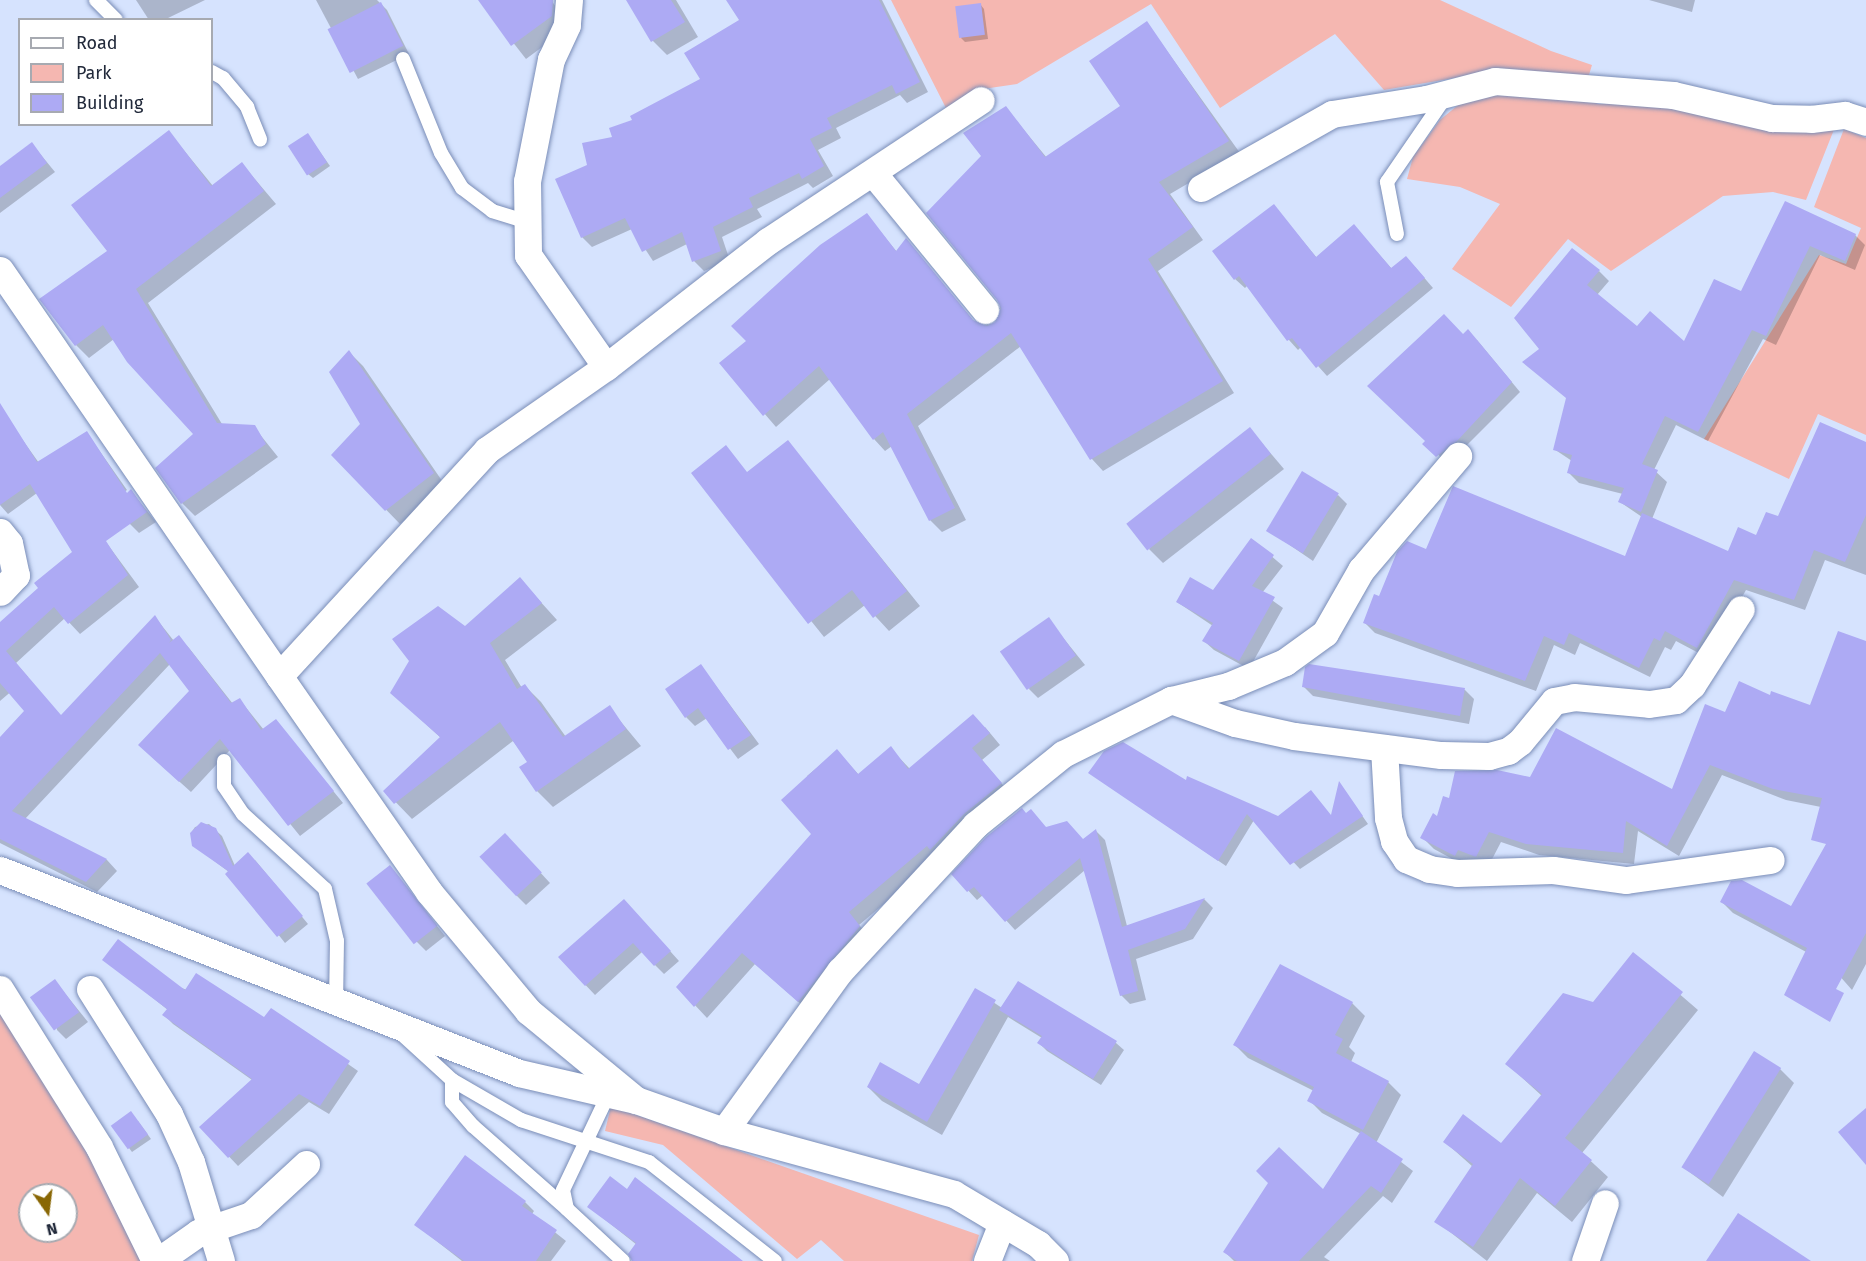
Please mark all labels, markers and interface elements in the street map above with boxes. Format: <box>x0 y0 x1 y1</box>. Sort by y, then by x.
legend <box>18 18 213 126</box>
text: Road <box>76 32 118 54</box>
text: Park <box>76 62 111 84</box>
text: Building <box>76 92 143 114</box>
north arrow <box>18 1183 78 1243</box>
text: N <box>45 1219 59 1240</box>

